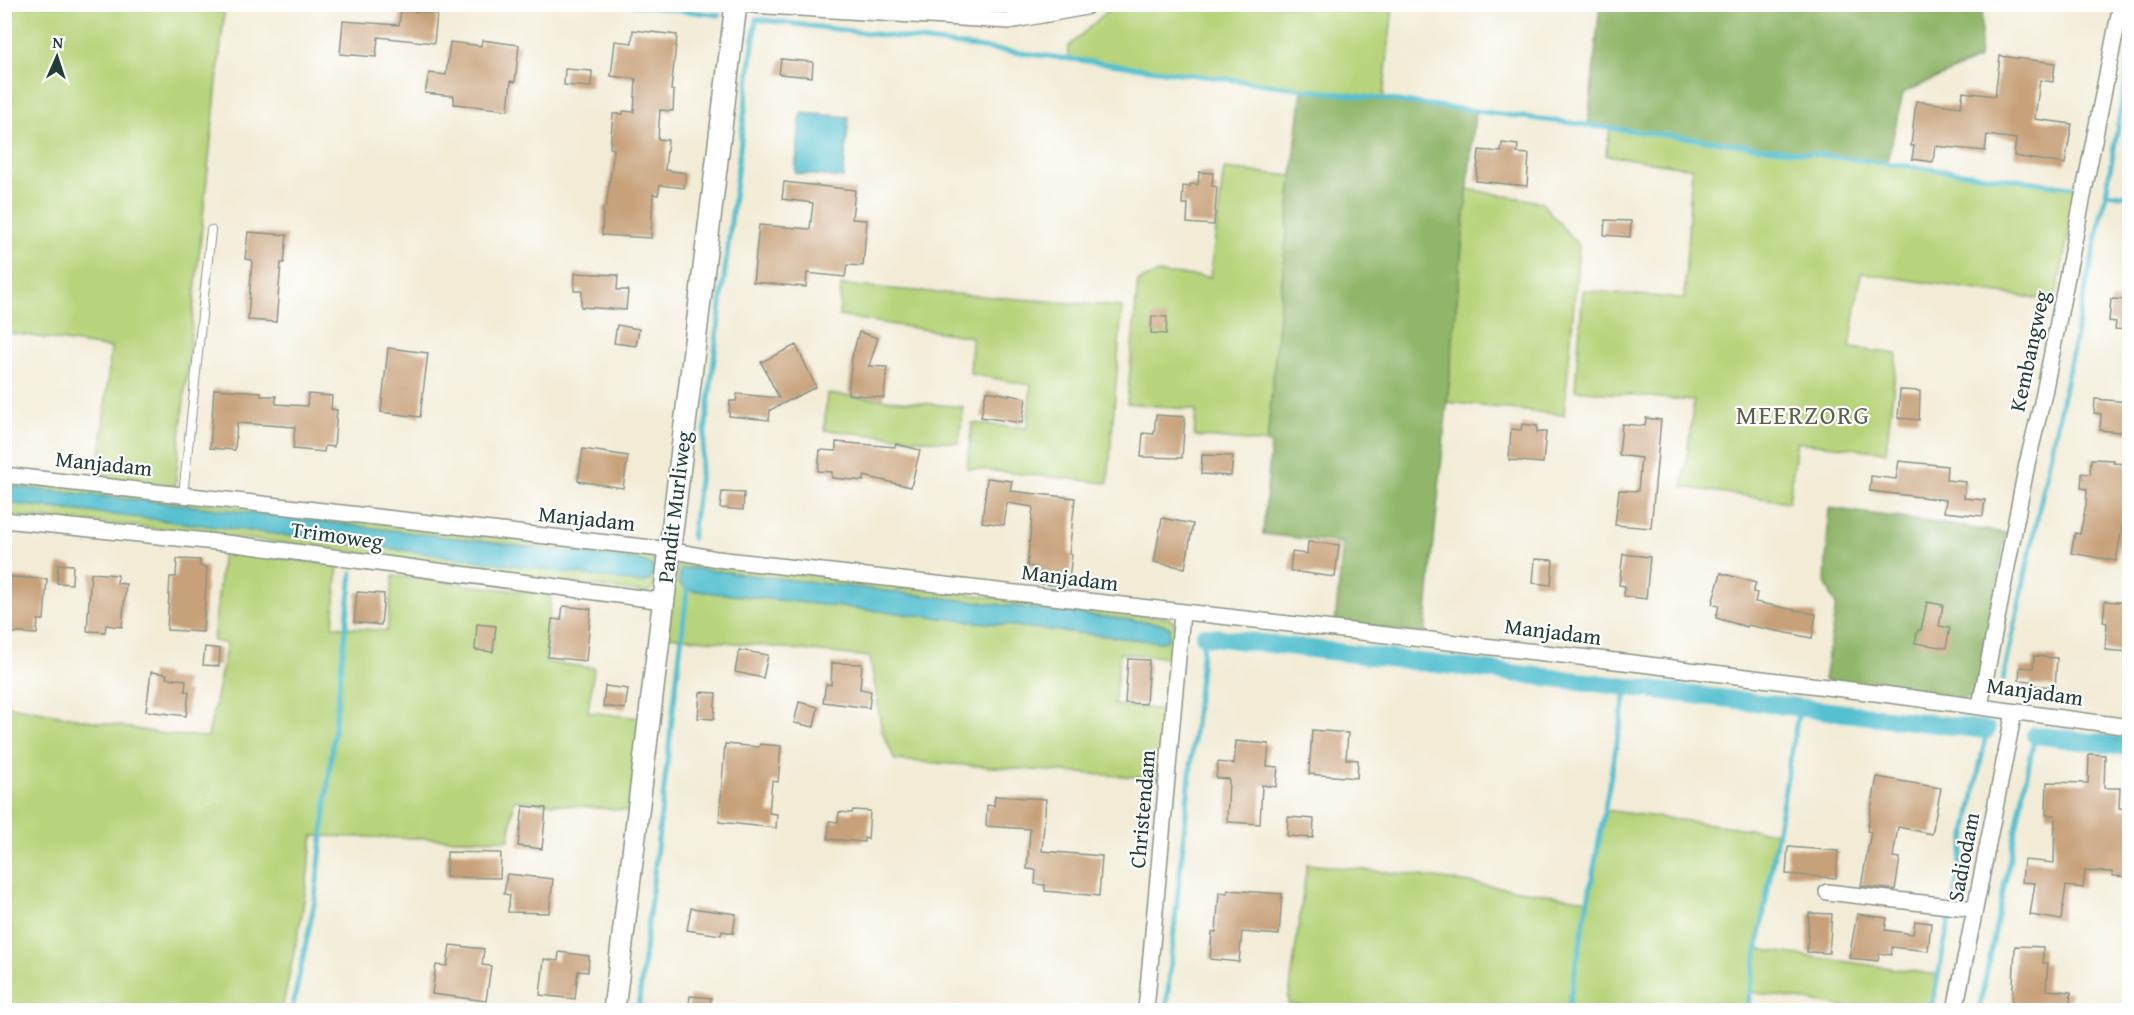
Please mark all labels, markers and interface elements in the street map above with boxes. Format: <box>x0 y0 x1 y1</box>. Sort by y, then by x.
north arrow <box>27 27 87 87</box>
text: N <box>52 30 64 54</box>
street label: Kembangweg <box>2001 288 2057 414</box>
district label: MEERZORG <box>1736 395 1870 434</box>
street label: Pandit Murliweg <box>649 429 699 585</box>
street label: Manjadam <box>54 442 154 484</box>
street label: Manjadam <box>537 497 637 539</box>
street label: Trimoweg <box>289 513 385 557</box>
street label: Manjadam <box>1020 555 1120 599</box>
street label: Manjadam <box>1503 609 1603 653</box>
street label: Manjadam <box>1985 668 2085 714</box>
street label: Christendam <box>1121 748 1163 870</box>
street label: Sadiodam <box>1939 810 1987 904</box>

